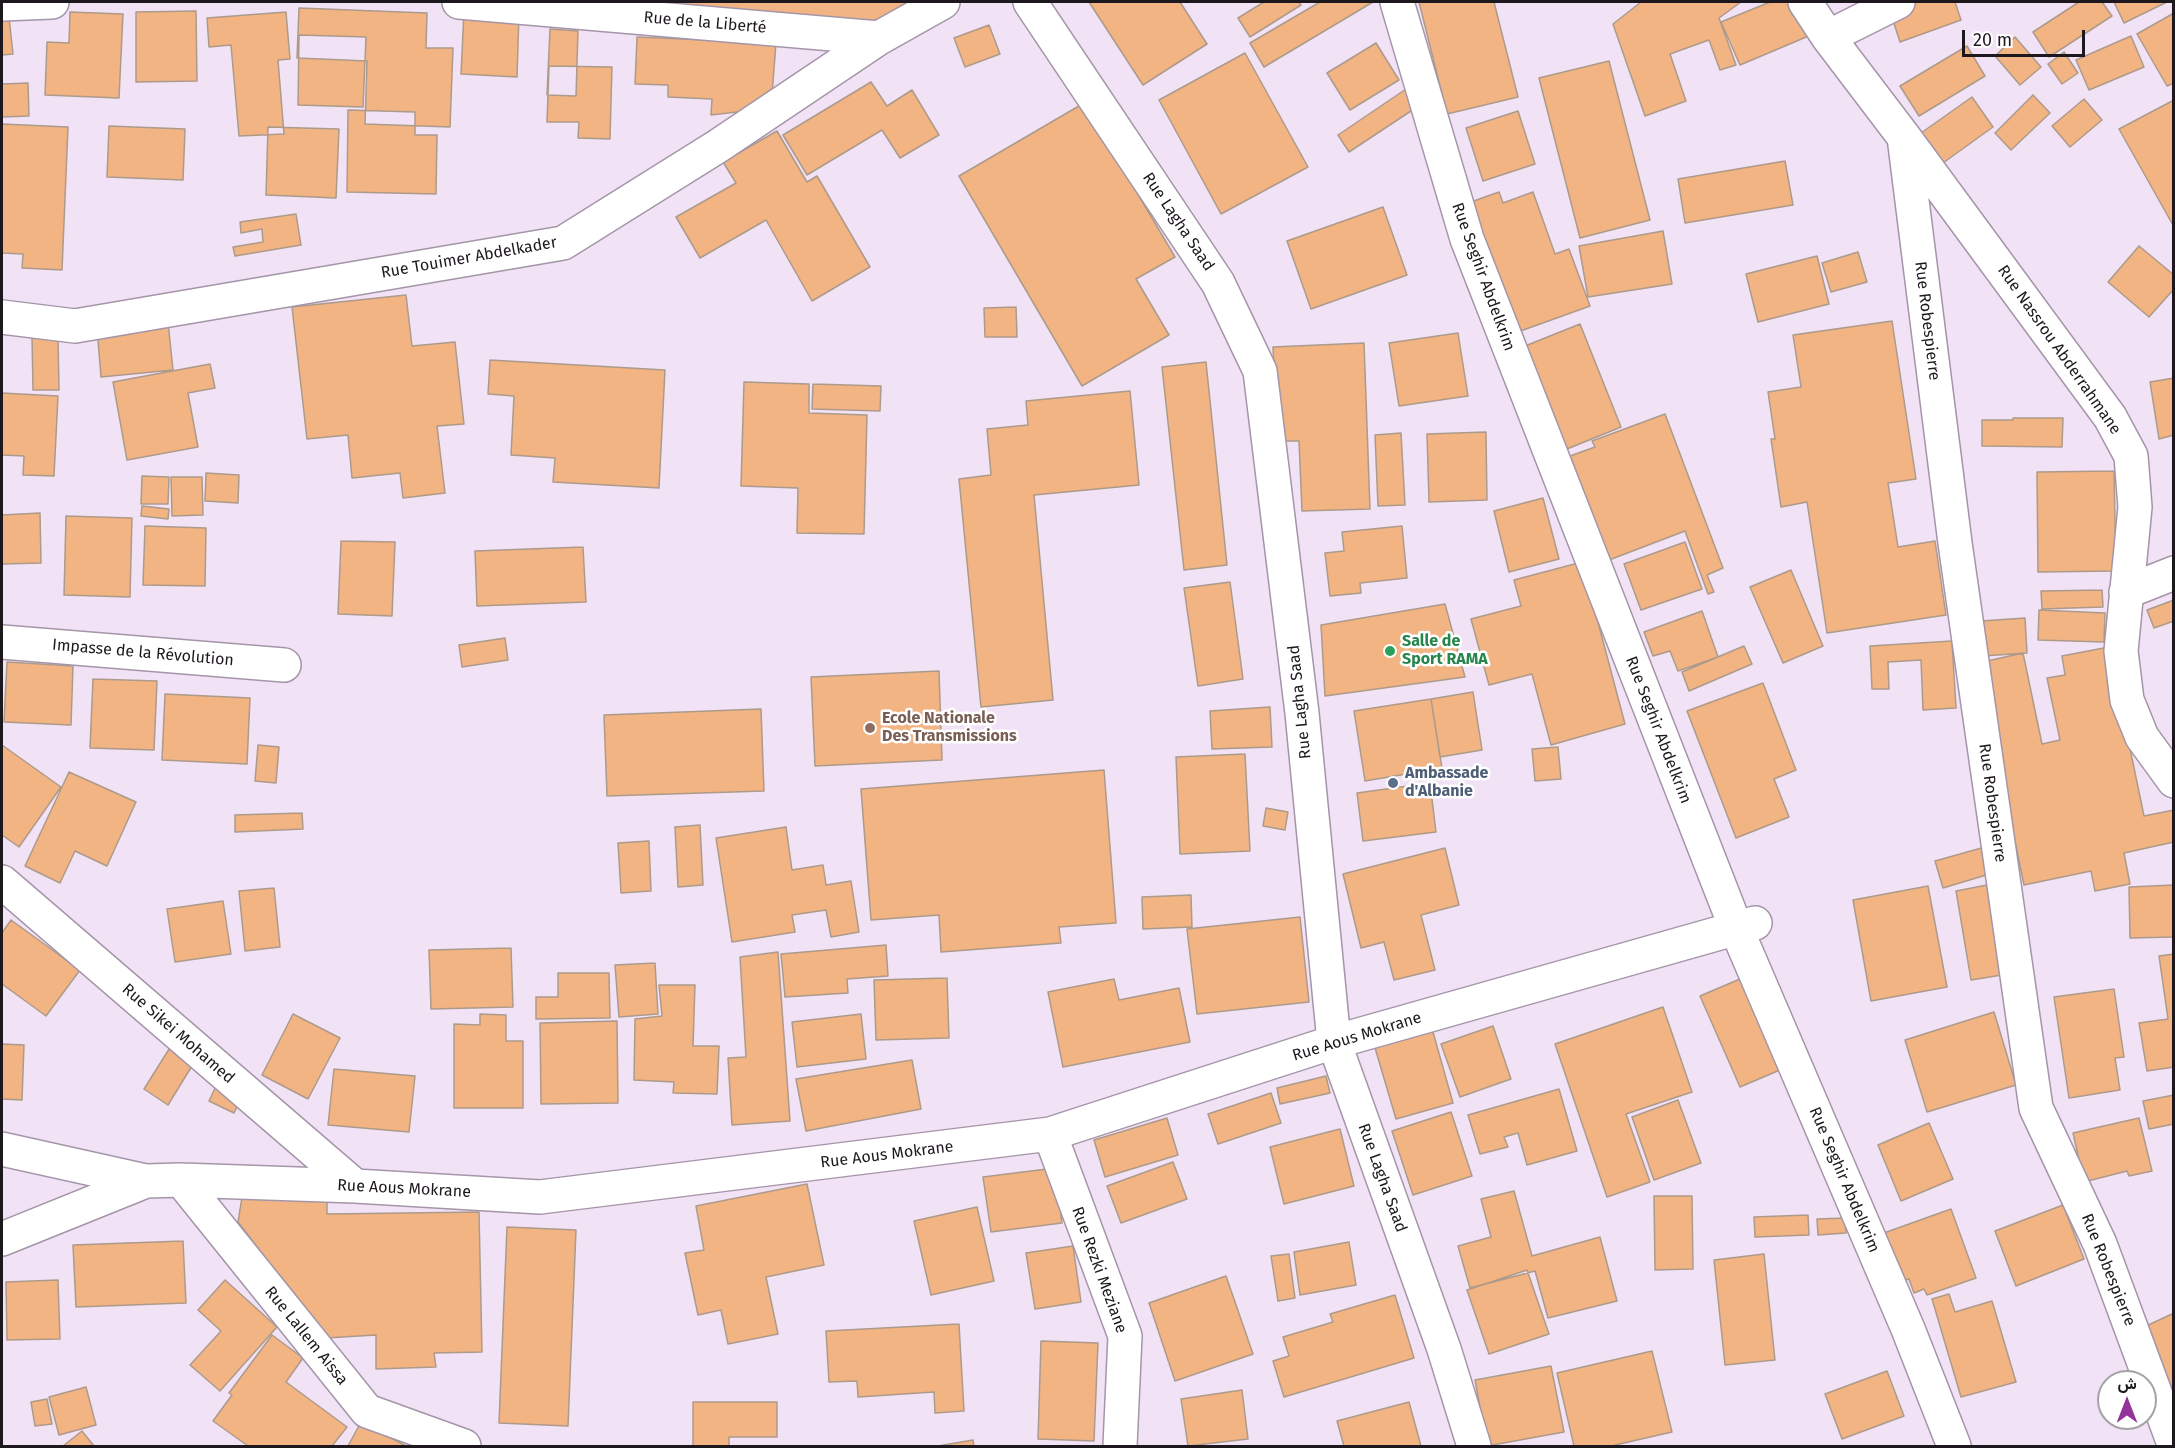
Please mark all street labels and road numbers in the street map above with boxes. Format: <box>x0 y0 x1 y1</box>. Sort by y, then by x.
street label: Rue de la Liberté <box>643 8 767 38</box>
street label: Rue Lagha Saad <box>1138 169 1218 275</box>
street label: Rue Seghir Abdelkrim <box>1447 200 1519 354</box>
street label: Rue Touimer Abdelkader <box>380 233 558 283</box>
street label: Rue Robespierre <box>1910 260 1944 382</box>
street label: Rue Nassrou Abderrahmane <box>1993 262 2125 438</box>
street label: Impasse de la Révolution <box>51 635 235 671</box>
street label: Rue Lagha Saad <box>1284 644 1316 760</box>
street label: Rue Seghir Abdelkrim <box>1621 654 1695 806</box>
street label: Rue Robespierre <box>1974 742 2010 864</box>
street label: Rue Sikei Mohamed <box>118 980 238 1088</box>
street label: Rue Aous Mokrane <box>1290 1008 1424 1066</box>
street label: Rue Seghir Abdelkrim <box>1805 1104 1883 1256</box>
street label: Rue Lagha Saad <box>1353 1121 1411 1235</box>
street label: Rue Aous Mokrane <box>819 1137 955 1173</box>
street label: Rue Aous Mokrane <box>337 1176 471 1202</box>
street label: Rue Rezki Meziane <box>1067 1204 1131 1336</box>
street label: Rue Robespierre <box>2077 1211 2139 1329</box>
street label: Rue Lallem Aissa <box>260 1283 352 1389</box>

